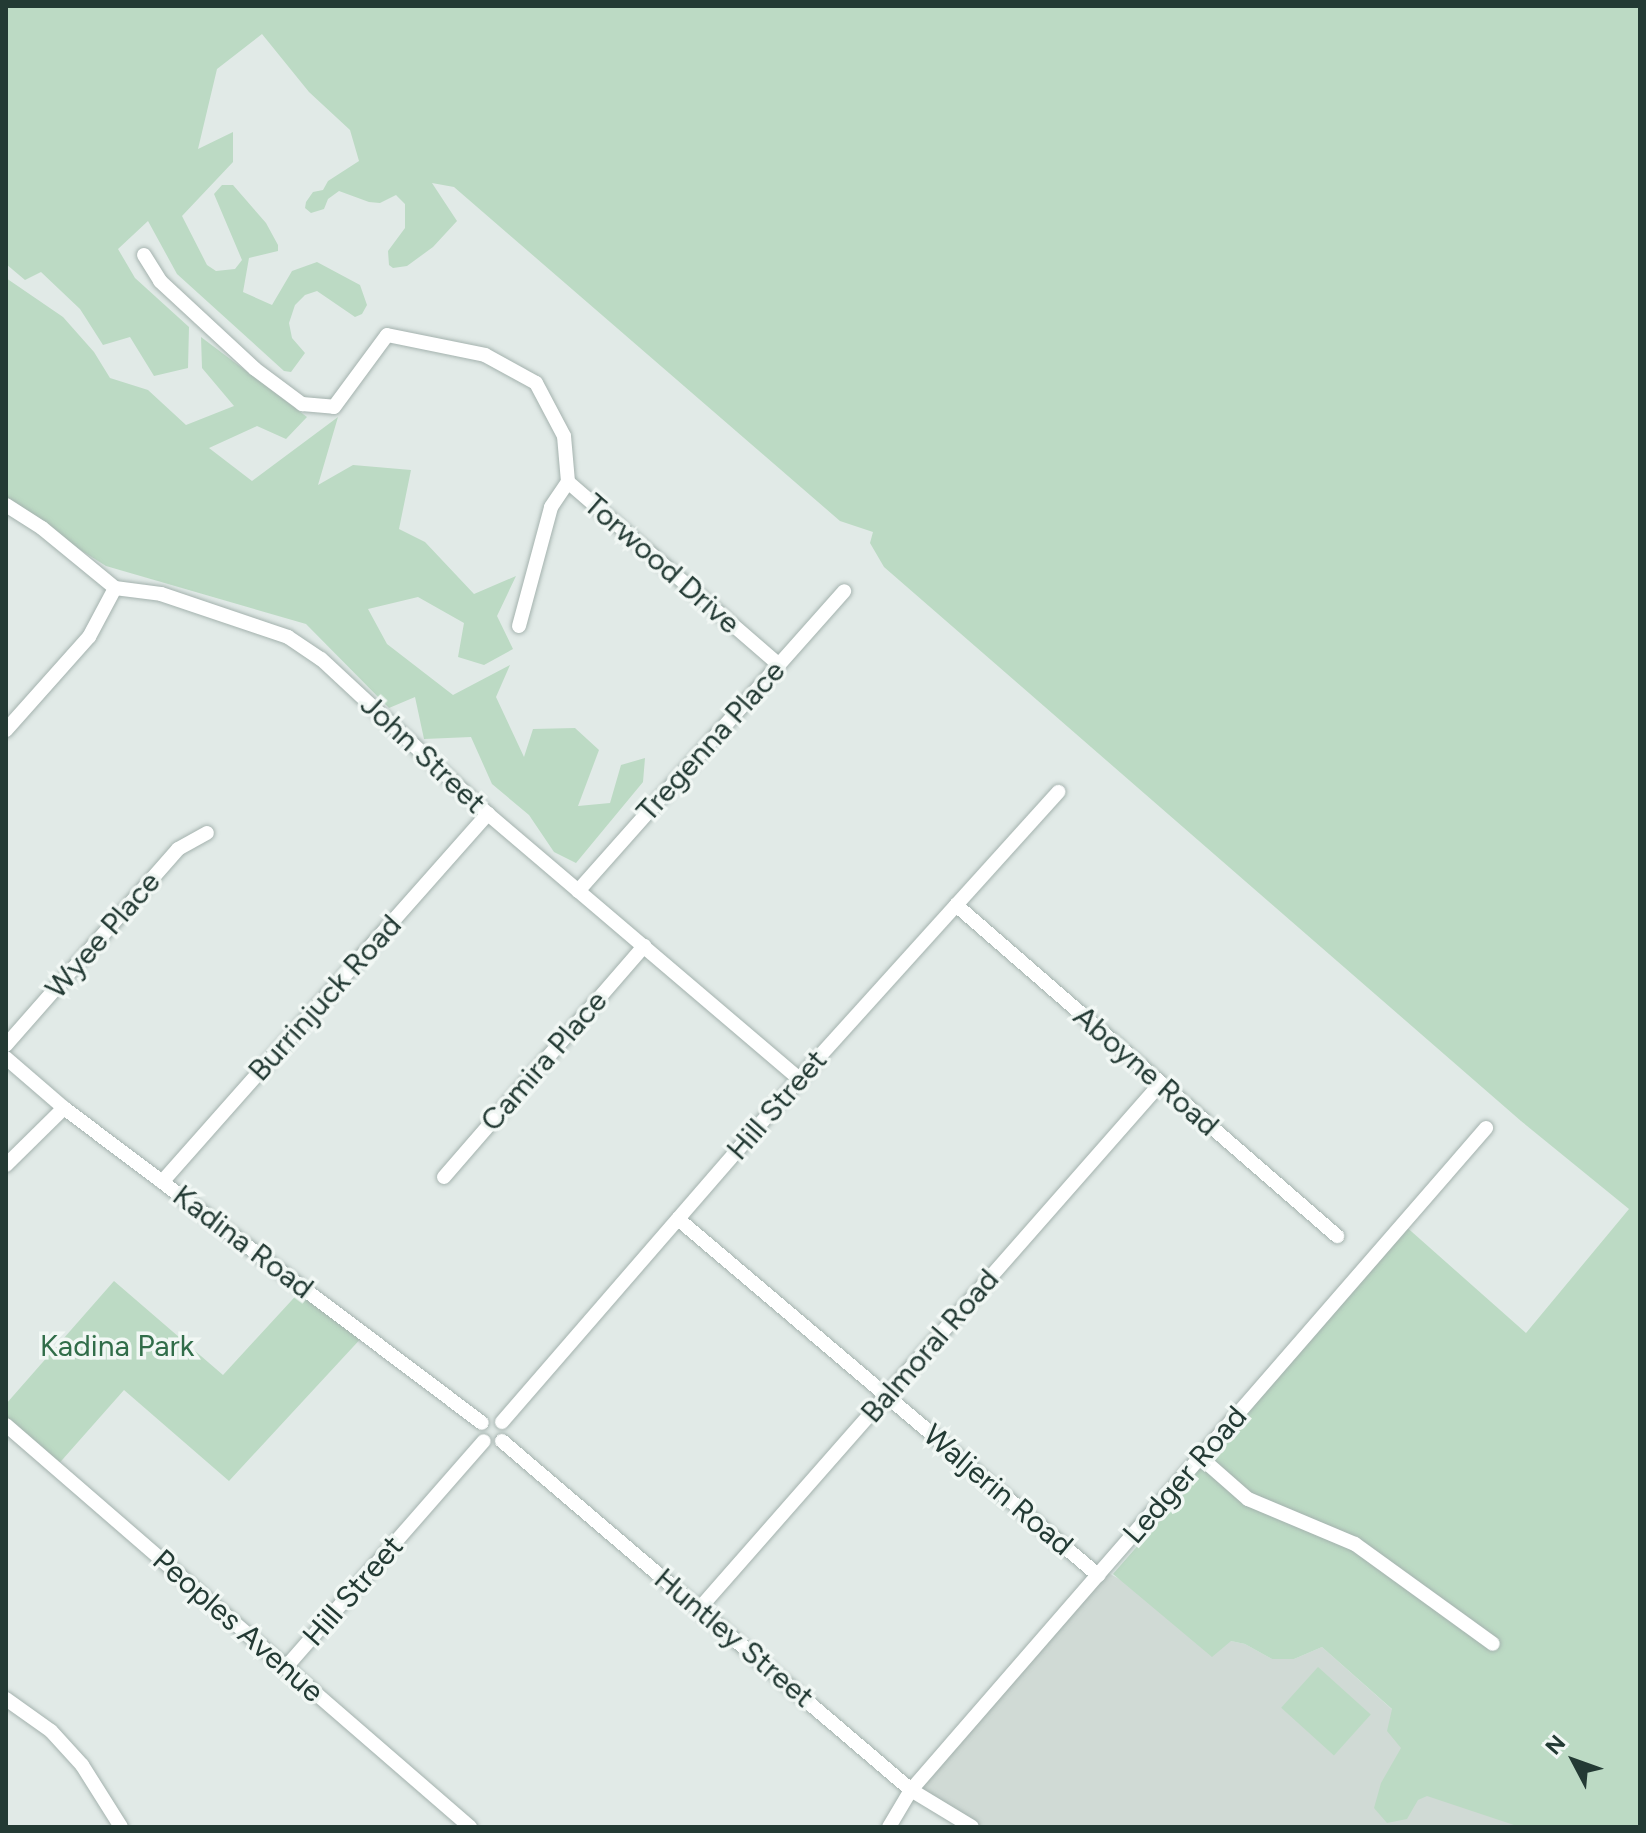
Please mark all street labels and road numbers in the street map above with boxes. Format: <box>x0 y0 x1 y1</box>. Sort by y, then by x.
street label: Torwood Drive <box>577 487 747 641</box>
street label: Tregenna Place <box>629 653 793 829</box>
street label: John Street <box>353 687 493 821</box>
street label: Wyee Place <box>38 864 168 1006</box>
street label: Burrinjuck Road <box>241 908 409 1088</box>
street label: Camira Place <box>473 983 615 1139</box>
street label: Aboyne Road <box>1066 998 1226 1144</box>
street label: Hill Street <box>719 1043 835 1167</box>
street label: Kadina Road <box>166 1178 320 1306</box>
street label: Balmoral Road <box>854 1262 1006 1430</box>
street label: Ledger Road <box>1116 1399 1254 1551</box>
street label: Waljerin Road <box>916 1417 1080 1563</box>
street label: Hill Street <box>295 1529 411 1653</box>
street label: Peoples Avenue <box>145 1542 331 1710</box>
street label: Huntley Street <box>647 1561 821 1715</box>

